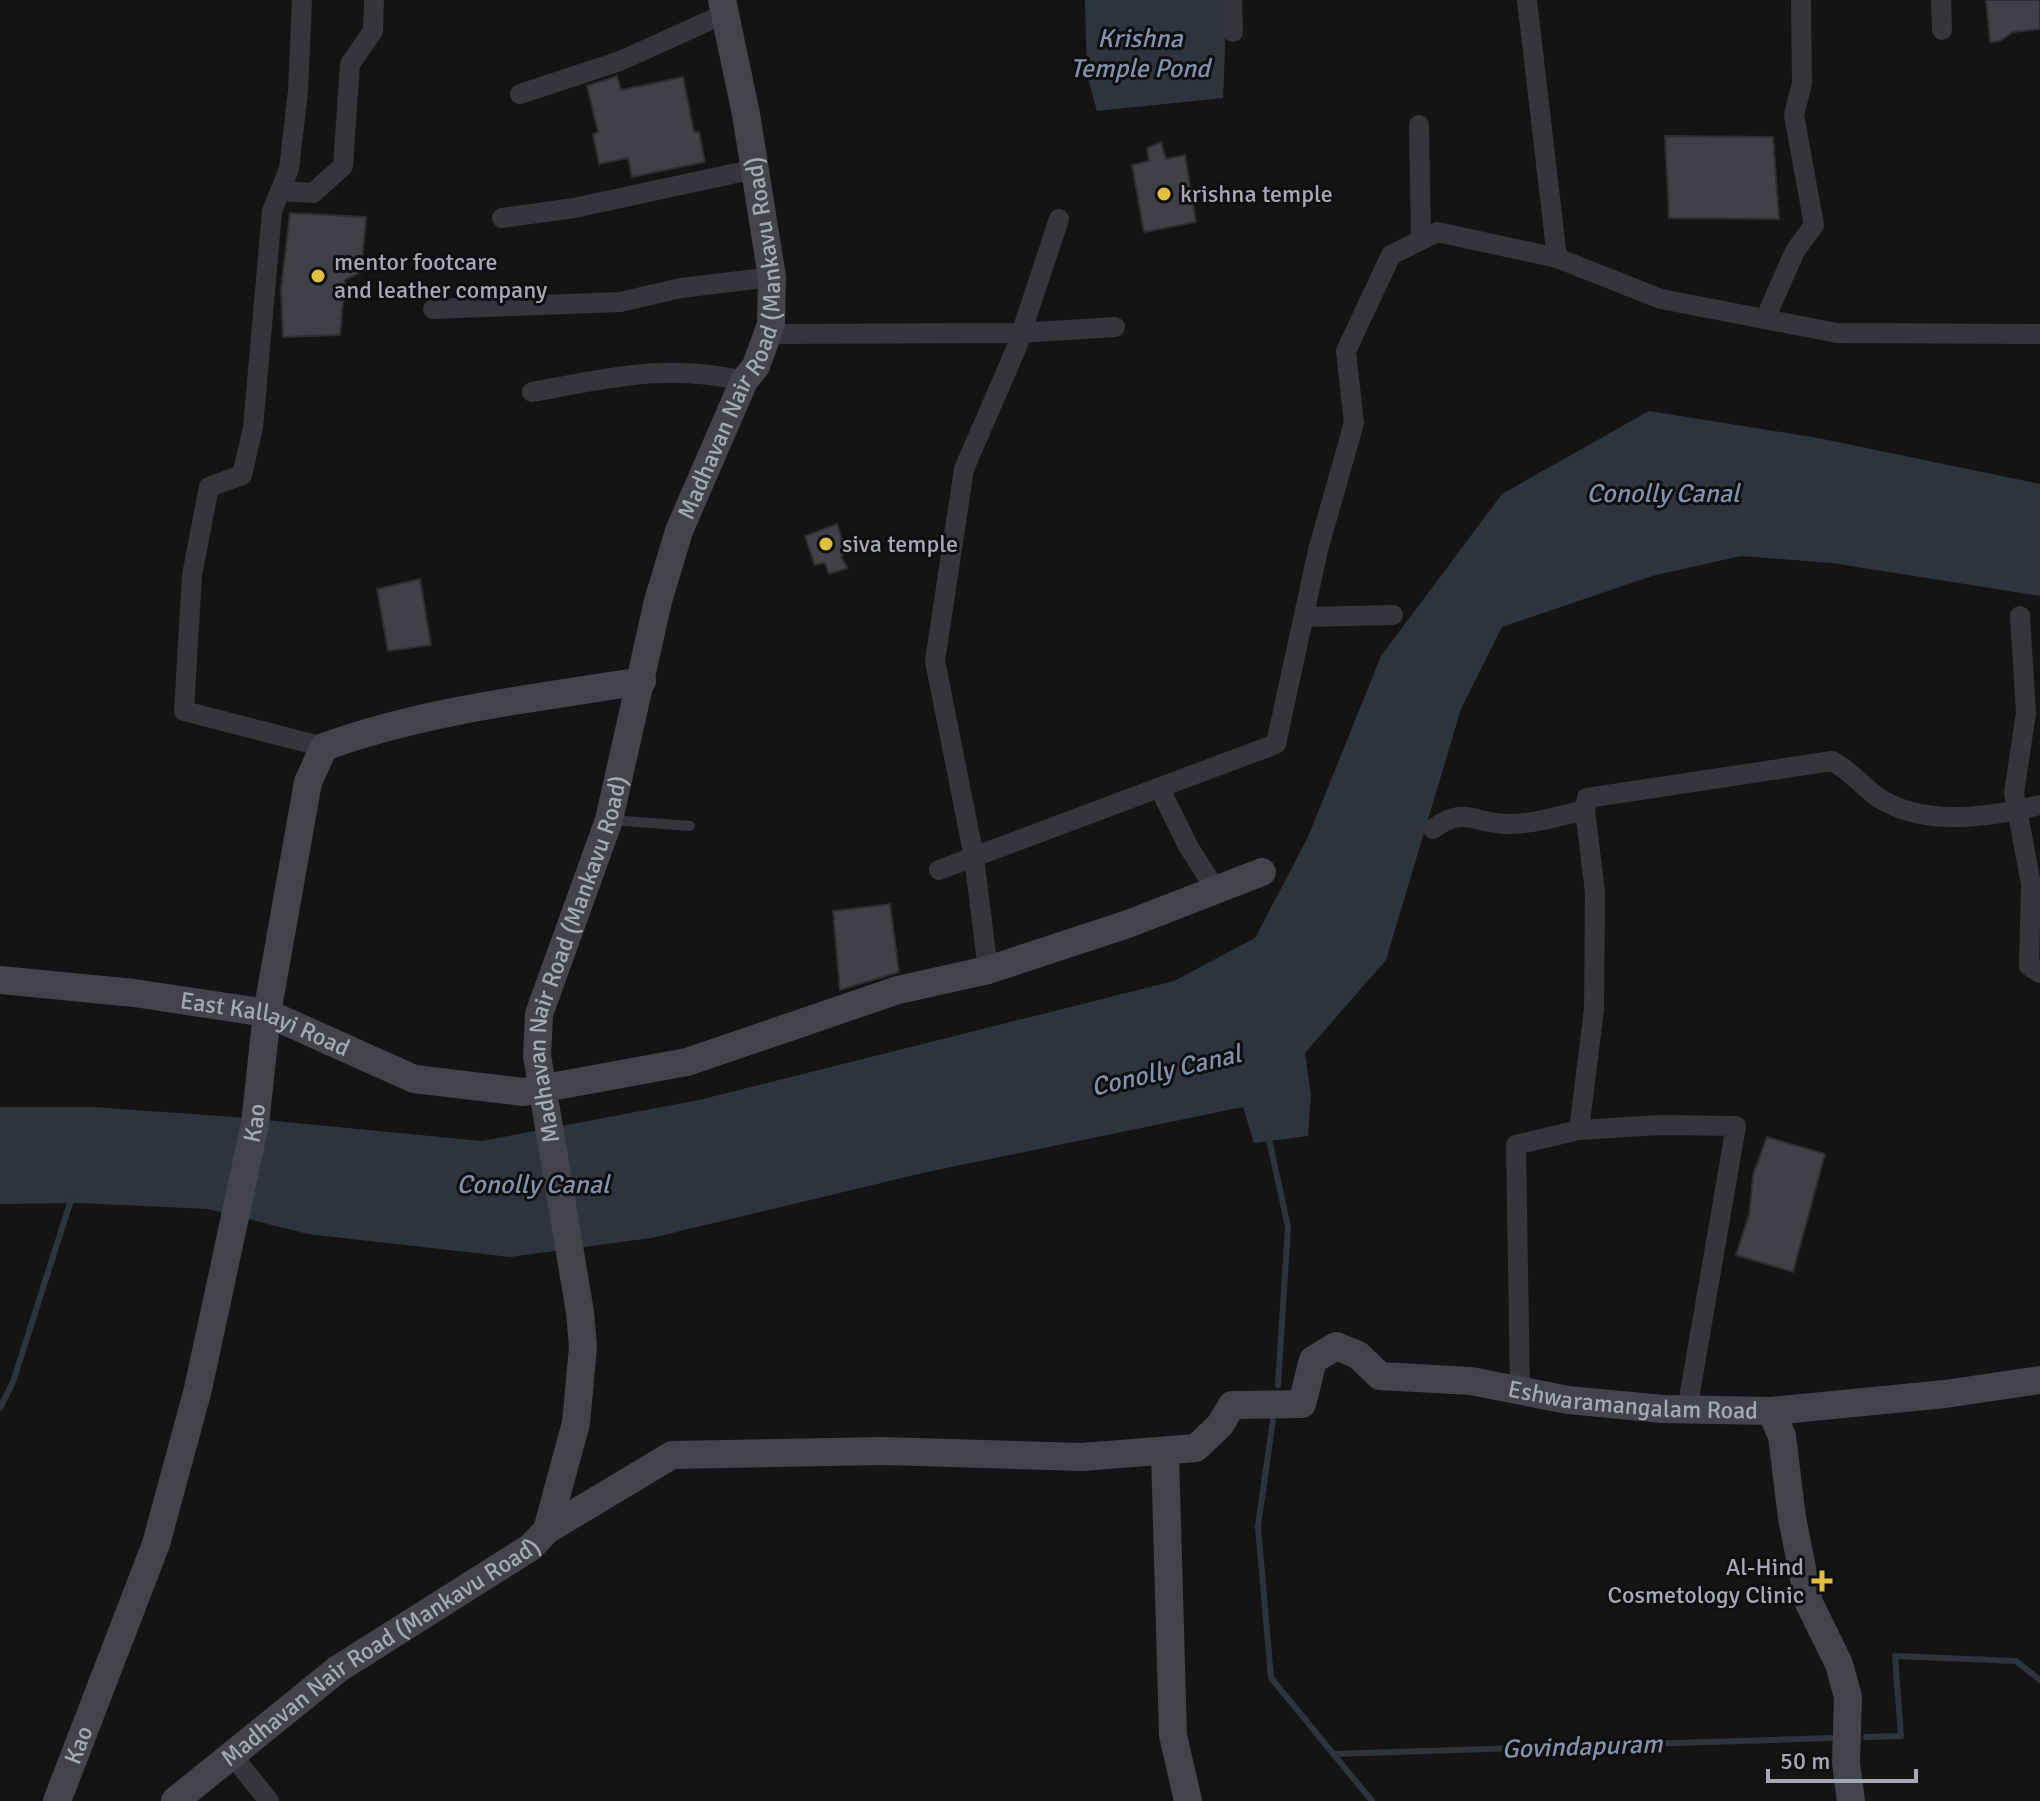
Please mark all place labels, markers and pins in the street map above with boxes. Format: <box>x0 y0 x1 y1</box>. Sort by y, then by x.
place label: krishna temple <box>1180 179 1333 209</box>
marker: krishna temple <box>1155 185 1173 203</box>
place label: mentor footcare and leather company <box>334 247 547 305</box>
marker: mentor footcare and leather company <box>309 267 327 285</box>
place label: siva temple <box>842 529 958 559</box>
marker: siva temple <box>817 535 835 553</box>
place label: Al-Hind Cosmetology Clinic <box>1608 1552 1804 1610</box>
marker: Al-Hind Cosmetology Clinic <box>1811 1570 1833 1592</box>

